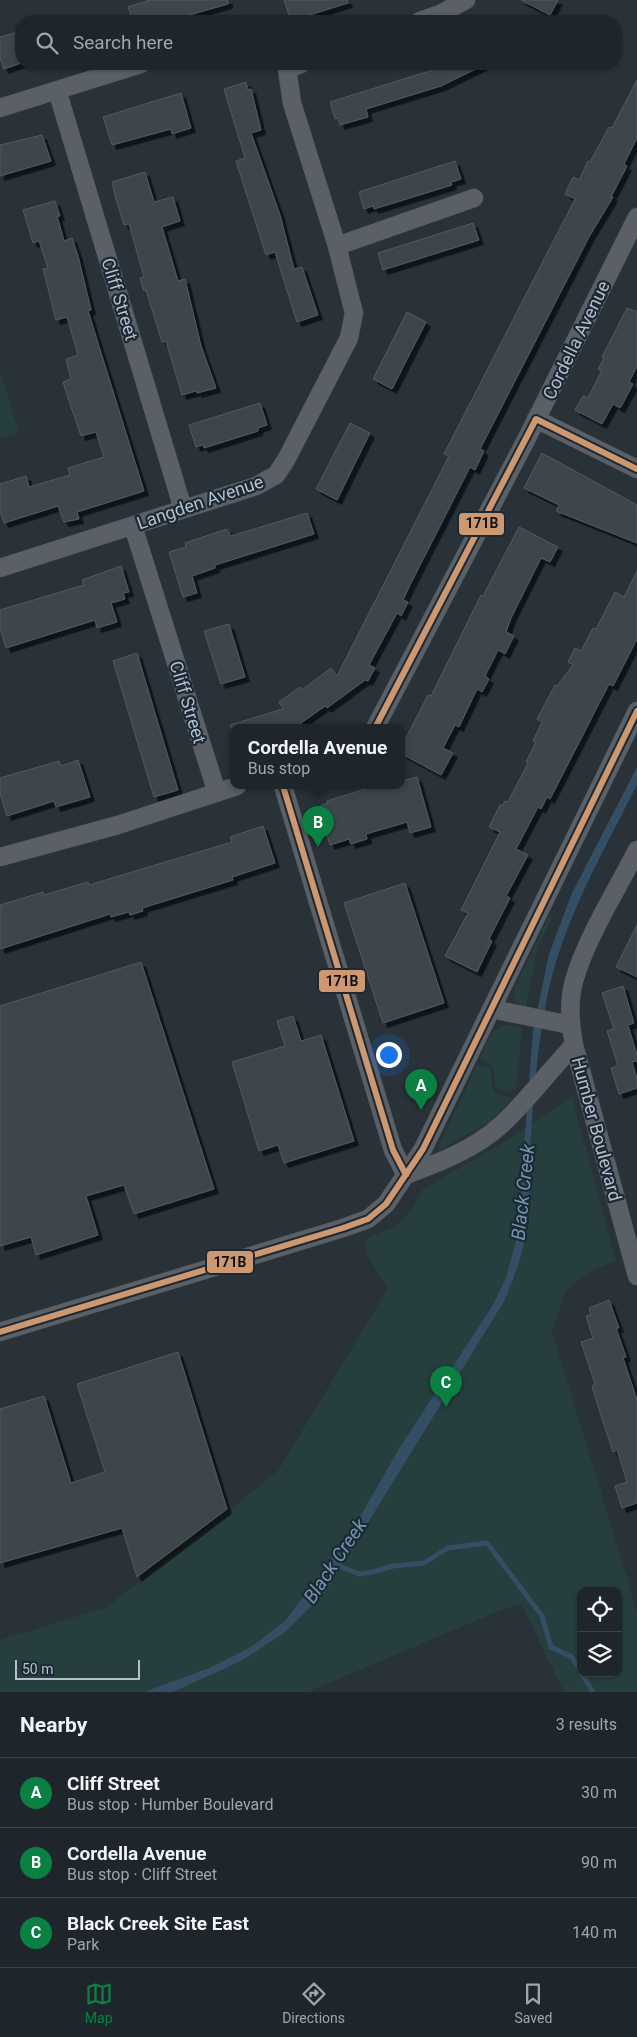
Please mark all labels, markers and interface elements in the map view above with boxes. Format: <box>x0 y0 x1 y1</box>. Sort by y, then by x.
search box <box>15 15 622 70</box>
icon: search <box>33 29 61 57</box>
text: Search here <box>73 31 173 54</box>
street label: Cliff Street <box>98 255 142 343</box>
street label: Cordella Avenue <box>538 277 614 403</box>
street label: Langden Avenue <box>134 471 266 533</box>
line badge: 171B <box>458 512 505 536</box>
text: 171B <box>465 515 499 531</box>
street label: Cliff Street <box>166 658 210 746</box>
popup <box>230 724 405 789</box>
text: Cordella Avenue <box>248 736 387 759</box>
text: Bus stop <box>248 759 310 778</box>
pin: B <box>302 806 334 847</box>
line badge: 171B <box>318 969 366 993</box>
text: 171B <box>325 973 359 989</box>
your location <box>376 1042 402 1068</box>
street label: Humber Boulevard <box>568 1055 626 1203</box>
pin: A <box>405 1069 437 1110</box>
water label: Black Creek <box>507 1142 540 1241</box>
line badge: 171B <box>206 1250 254 1274</box>
text: 171B <box>213 1254 247 1270</box>
pin: C <box>430 1366 462 1407</box>
water label: Black Creek <box>298 1514 372 1607</box>
map controls <box>577 1587 622 1677</box>
button: locate <box>577 1587 622 1632</box>
button: layers <box>577 1632 622 1677</box>
scale bar <box>15 1657 140 1680</box>
text: 50 m <box>22 1661 54 1677</box>
text: Nearby <box>20 1713 87 1737</box>
text: 3 results <box>556 1715 617 1734</box>
text: Cliff Street <box>67 1772 160 1795</box>
text: A <box>31 1783 41 1802</box>
text: 30 m <box>581 1783 617 1802</box>
text: Bus stop · Humber Boulevard <box>67 1795 274 1814</box>
text: Cordella Avenue <box>67 1842 206 1865</box>
text: B <box>31 1853 41 1872</box>
text: 90 m <box>581 1853 617 1872</box>
text: Bus stop · Cliff Street <box>67 1865 217 1884</box>
text: Black Creek Site East <box>67 1912 249 1935</box>
text: C <box>31 1923 41 1942</box>
text: 140 m <box>572 1923 617 1942</box>
text: Park <box>67 1935 99 1954</box>
tab: Map <box>85 1980 113 2026</box>
tab: Directions <box>282 1980 345 2026</box>
tab: Saved <box>514 1980 552 2026</box>

